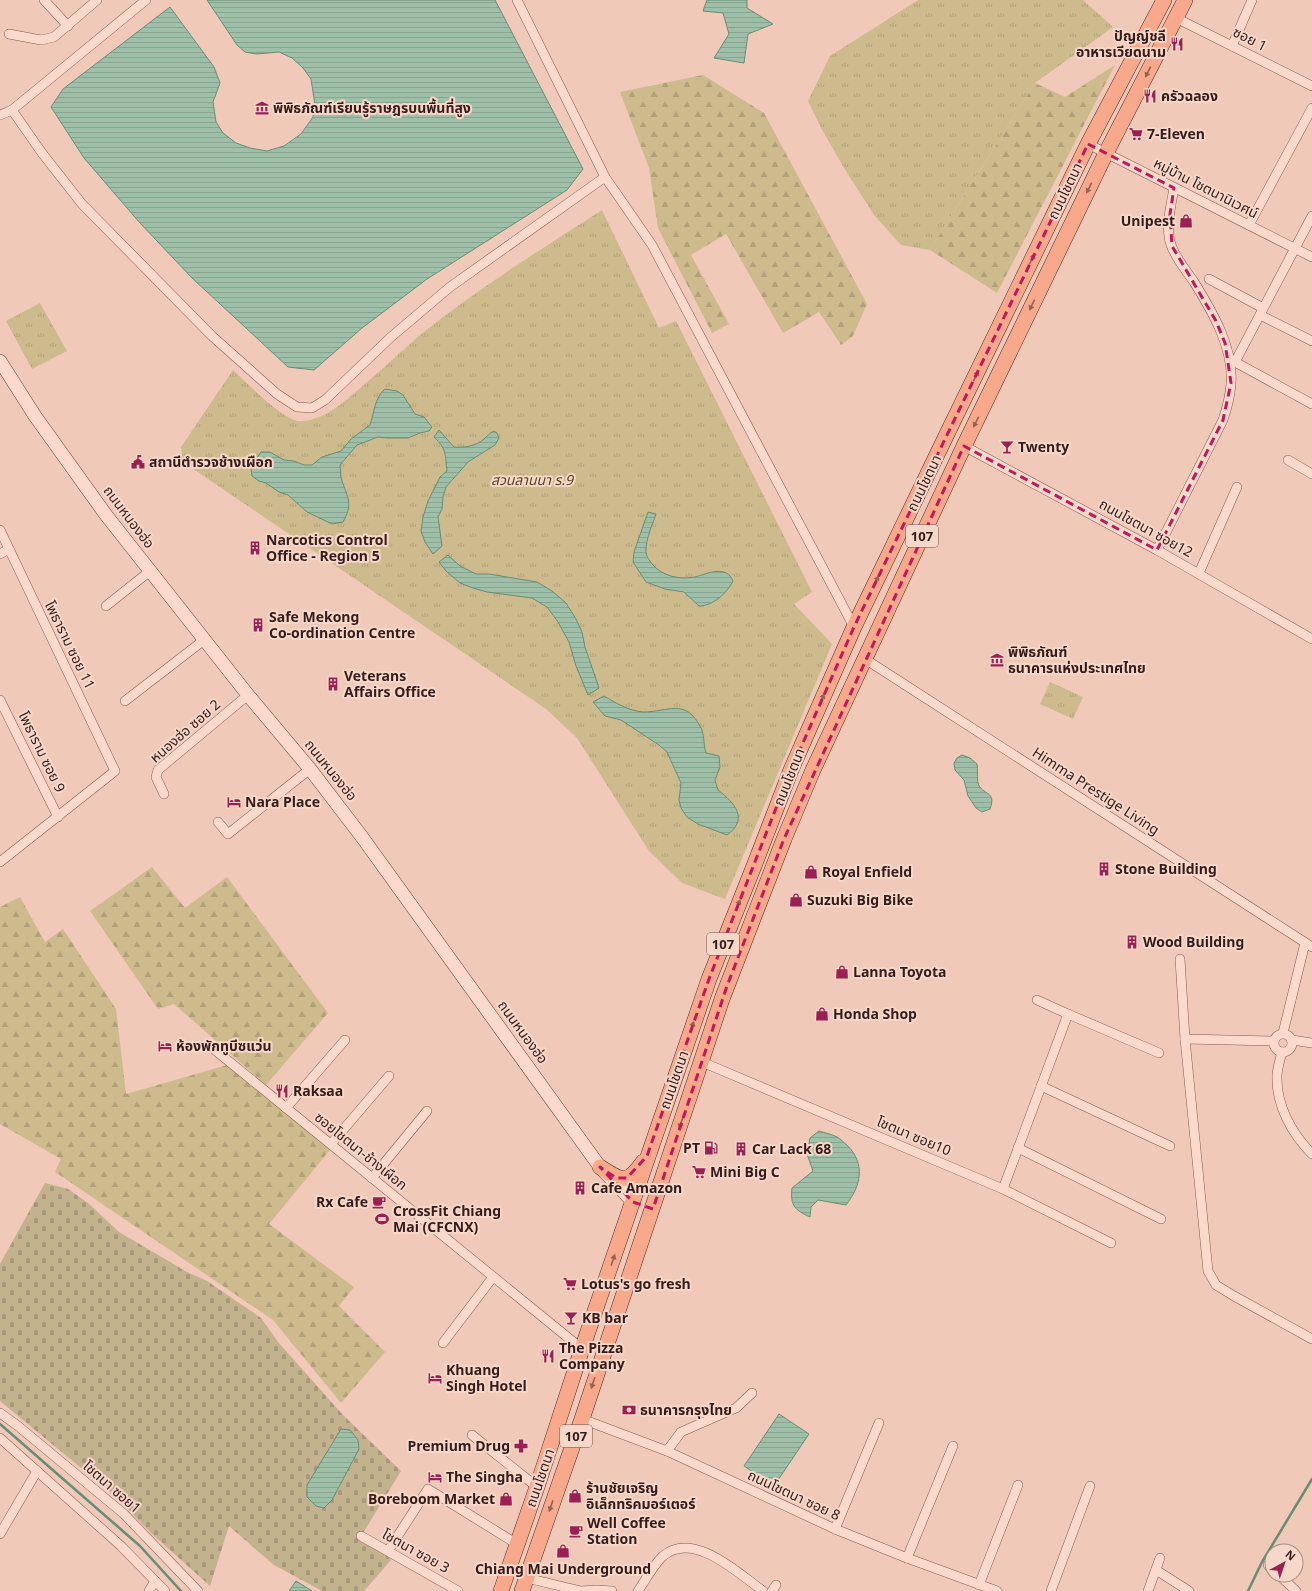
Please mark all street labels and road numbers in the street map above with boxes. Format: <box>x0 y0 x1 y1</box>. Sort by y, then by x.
street label: ซอย 1 <box>1229 22 1270 57</box>
street label: หมู่บ้าน โชตนานิเวศน์ <box>1150 153 1262 224</box>
street label: ถนนโชตนา <box>1043 159 1088 223</box>
street label: ถนนโชตนา <box>902 451 947 515</box>
street label: ถนนหนองฮ่อ <box>98 482 159 553</box>
street label: ถนนโชตนา ซอย12 <box>1095 494 1197 563</box>
road number: 107 <box>906 525 938 547</box>
street label: โพธาราม ซอย 11 <box>39 598 100 693</box>
street label: หนองฮ่อ ซอย 2 <box>145 695 225 768</box>
street label: โพธาราม ซอย 9 <box>13 708 70 796</box>
street label: ถนนหนองฮ่อ <box>299 735 362 806</box>
street label: Himma Prestige Living <box>1028 742 1164 841</box>
street label: ถนนโชตนา <box>768 745 811 809</box>
road number: 107 <box>707 933 739 955</box>
street label: ถนนหนองฮ่อ <box>492 996 553 1068</box>
street label: ถนนโชตนา <box>655 1048 694 1112</box>
street label: ซอยโชตนา-ช้างเผือก <box>310 1107 412 1195</box>
street label: โชตนา ซอย10 <box>873 1111 954 1162</box>
road number: 107 <box>560 1425 592 1447</box>
street label: ถนนโชตนา <box>521 1446 560 1510</box>
street label: โชตนา ซอย1 <box>78 1456 145 1519</box>
street label: ถนนโชตนา ซอย 8 <box>744 1465 844 1526</box>
street label: โชตนา ซอย 3 <box>378 1524 453 1579</box>

